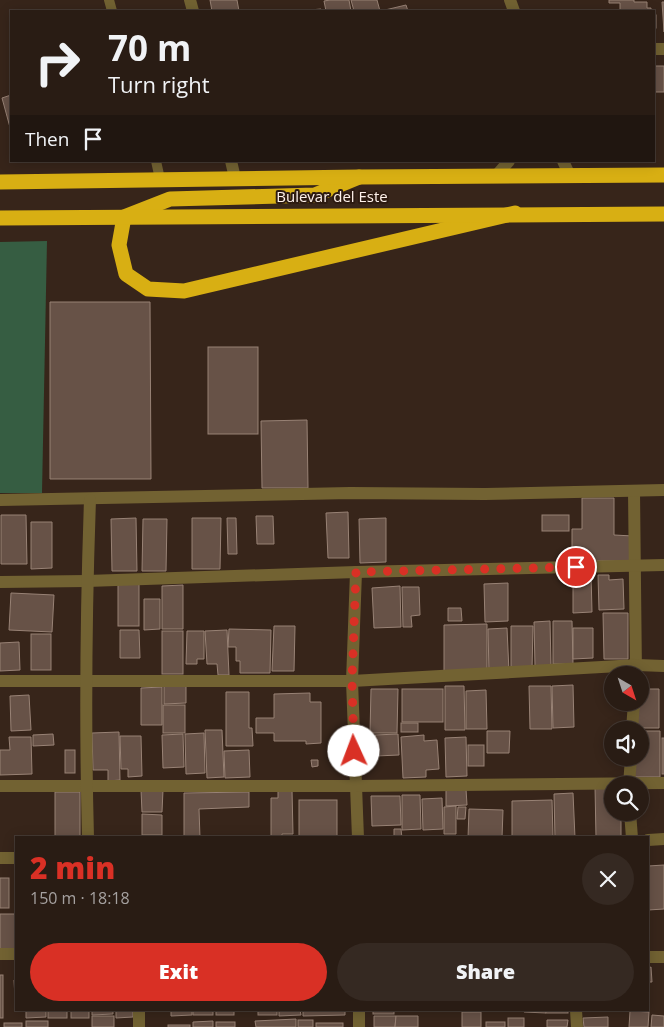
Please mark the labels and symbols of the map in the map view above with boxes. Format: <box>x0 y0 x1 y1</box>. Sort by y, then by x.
street label: Bulevar del Este <box>276 186 388 206</box>
pin <box>555 546 597 588</box>
north arrow <box>604 666 649 711</box>
position arrow <box>327 724 379 776</box>

